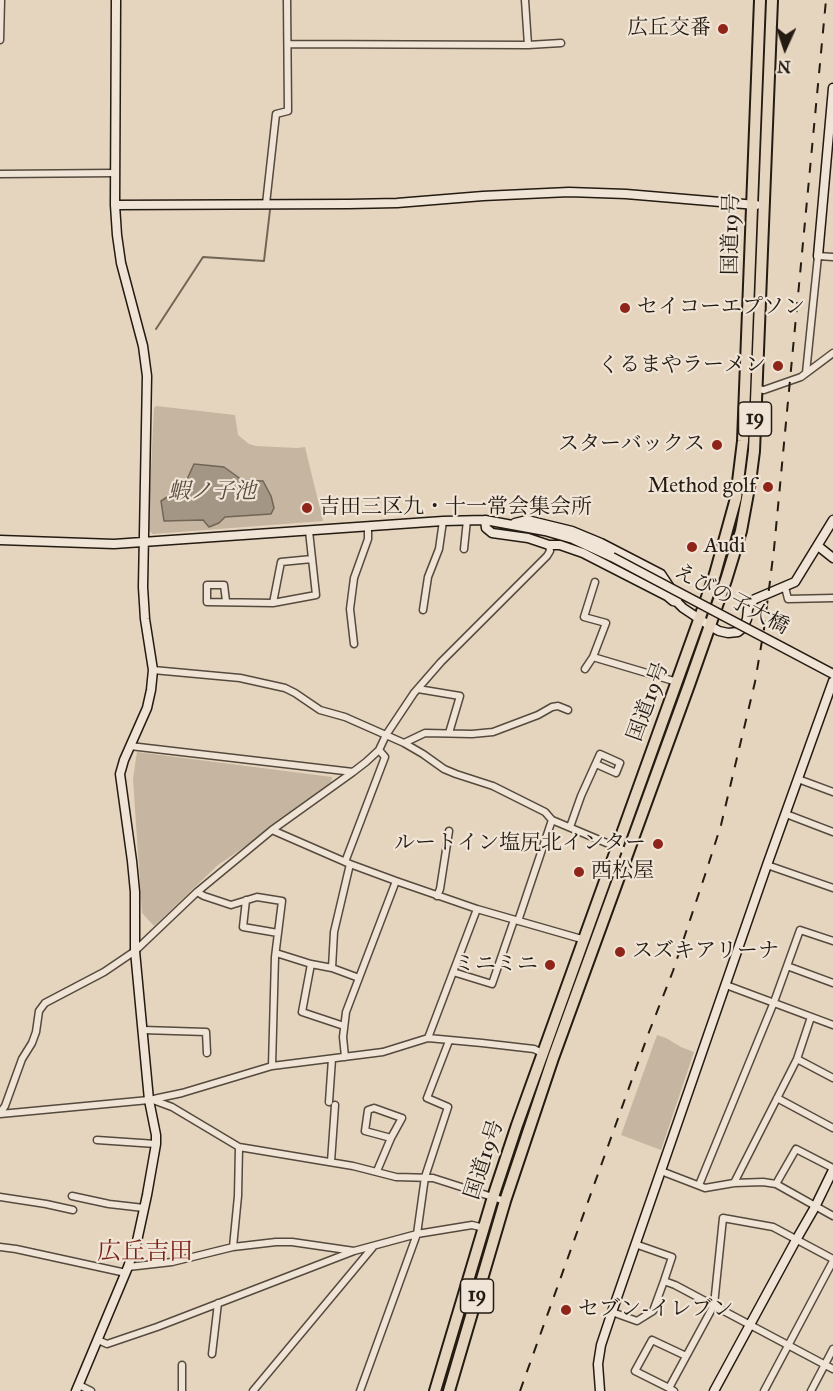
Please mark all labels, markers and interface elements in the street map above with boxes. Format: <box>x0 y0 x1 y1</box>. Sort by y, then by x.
place label: 広丘交番 <box>627 16 711 42</box>
north arrow <box>755 18 815 78</box>
marker: 広丘交番 <box>716 22 730 36</box>
text: N <box>777 57 791 76</box>
street label: 国道19号 <box>719 193 745 275</box>
place label: セイコーエプソン <box>637 295 805 321</box>
marker: セイコーエプソン <box>618 301 632 315</box>
place label: くるまやラーメン <box>598 353 766 379</box>
marker: くるまやラーメン <box>771 359 785 373</box>
road number: 19 <box>738 402 771 436</box>
place label: スターバックス <box>558 432 705 458</box>
marker: スターバックス <box>710 438 724 452</box>
place label: Method golf <box>648 474 756 500</box>
water label: 蝦ノ子池 <box>168 480 256 506</box>
marker: Method golf <box>761 480 775 494</box>
place label: 吉田三区九・十一常会集会所 <box>319 495 592 521</box>
marker: 吉田三区九・十一常会集会所 <box>300 501 314 515</box>
place label: Audi <box>704 534 745 560</box>
marker: Audi <box>685 540 699 554</box>
street label: えびの子大橋 <box>669 559 793 641</box>
street label: 国道19号 <box>623 659 675 745</box>
place label: ルートイン塩尻北インター <box>394 831 646 857</box>
marker: ルートイン塩尻北インター <box>651 837 665 851</box>
place label: 西松屋 <box>591 859 654 885</box>
marker: 西松屋 <box>572 865 586 879</box>
place label: スズキアリーナ <box>632 939 779 965</box>
marker: スズキアリーナ <box>613 945 627 959</box>
place label: ミニミニ <box>454 952 538 978</box>
marker: ミニミニ <box>543 958 557 972</box>
street label: 国道19号 <box>460 1117 510 1203</box>
district label: 広丘吉田 <box>97 1239 193 1267</box>
road number: 19 <box>460 1279 494 1313</box>
place label: セブン-イレブン <box>578 1297 734 1323</box>
marker: セブン-イレブン <box>559 1303 573 1317</box>

